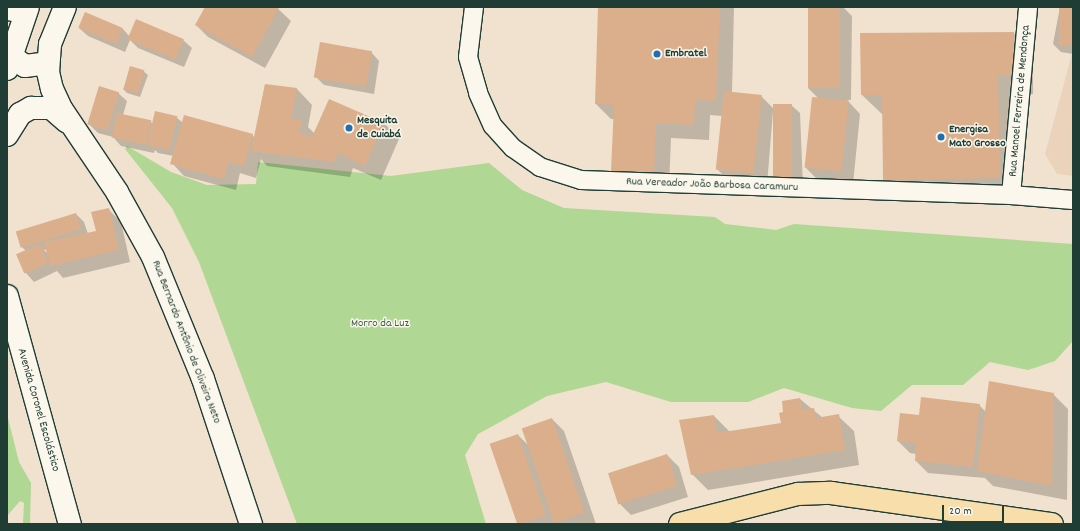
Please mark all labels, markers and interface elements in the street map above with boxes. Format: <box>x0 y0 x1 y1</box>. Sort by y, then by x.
street label: Rua Manoel Ferreira de Mendonça <box>1006 25 1034 177</box>
place label: Embratel <box>665 47 707 61</box>
marker: Embratel <box>652 49 662 59</box>
place label: Mesquita de Cuiabá <box>357 114 401 142</box>
marker: Mesquita de Cuiabá <box>344 123 354 133</box>
place label: Energisa Mato Grosso <box>949 123 1005 151</box>
marker: Energisa Mato Grosso <box>936 132 946 142</box>
street label: Rua Vereador João Barbosa Caramuru <box>626 175 798 195</box>
street label: Rua Bernardo Antônio de Oliveira Neto <box>148 258 224 426</box>
park label: Morro da Luz <box>351 317 409 331</box>
street label: Avenida Coronel Escolástico <box>14 347 62 473</box>
scale bar <box>944 497 1006 523</box>
text: 20 m <box>949 503 972 520</box>

